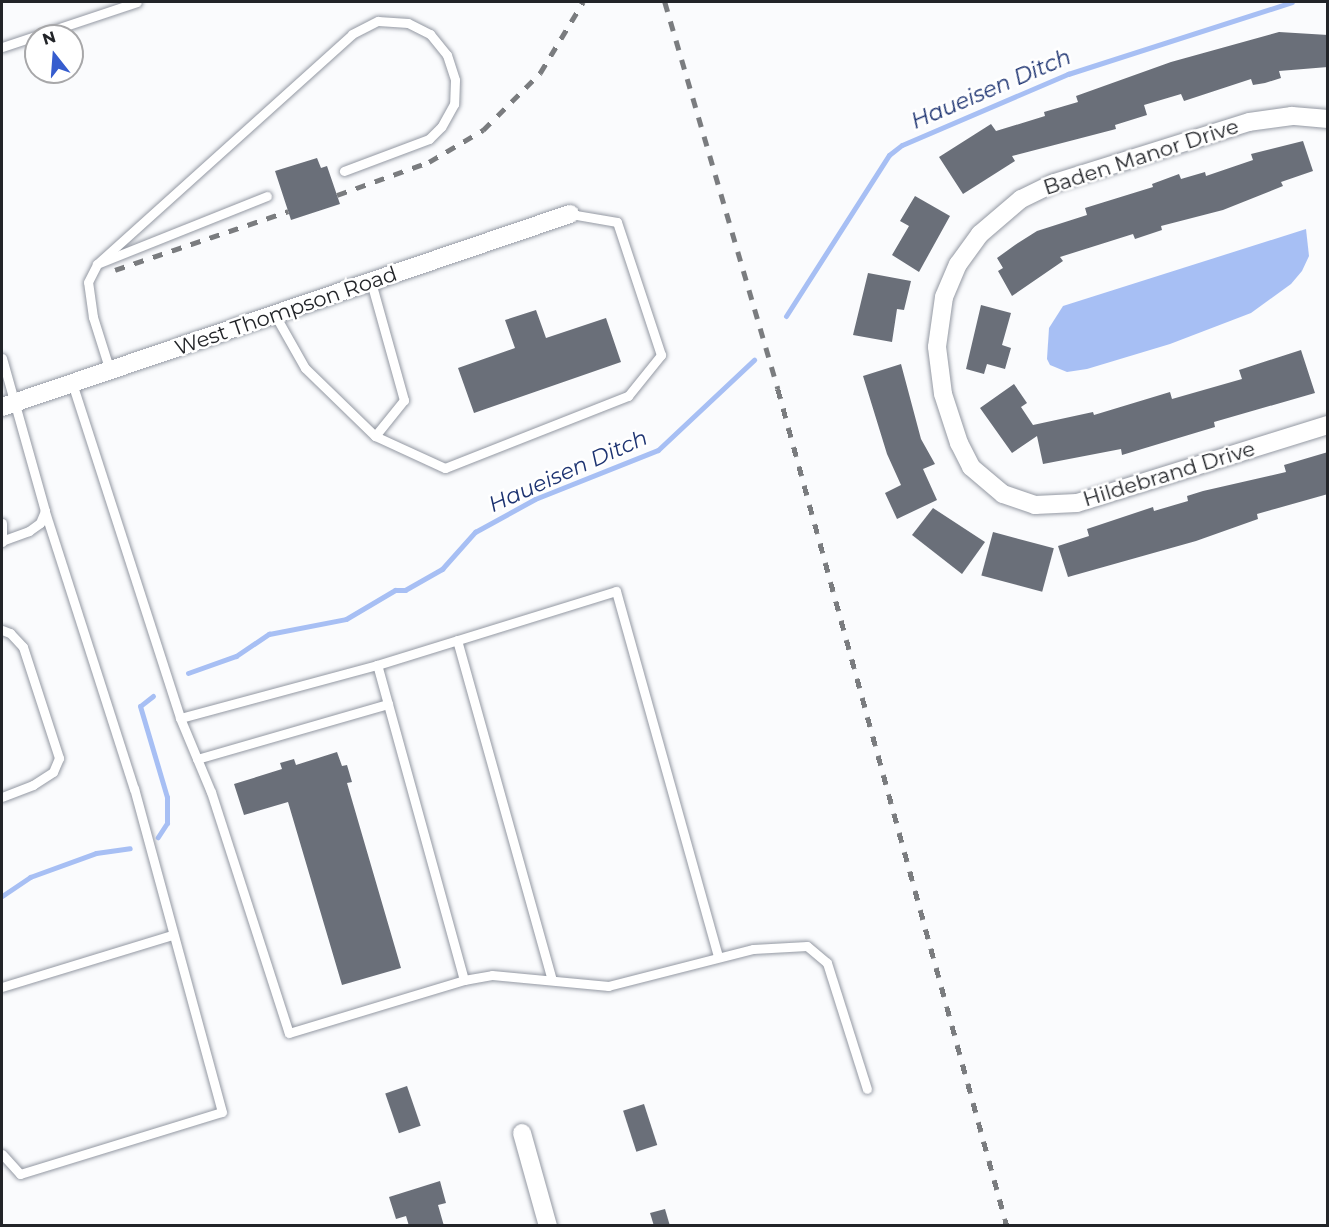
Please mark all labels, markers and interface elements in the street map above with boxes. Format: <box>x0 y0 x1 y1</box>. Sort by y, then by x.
north arrow <box>24 24 84 84</box>
text: N <box>40 27 58 49</box>
water label: Haueisen Ditch <box>907 43 1075 135</box>
street label: Baden Manor Drive <box>1040 114 1242 200</box>
street label: West Thompson Road <box>172 261 400 361</box>
water label: Haueisen Ditch <box>484 424 652 518</box>
street label: Hildebrand Drive <box>1080 436 1258 512</box>

